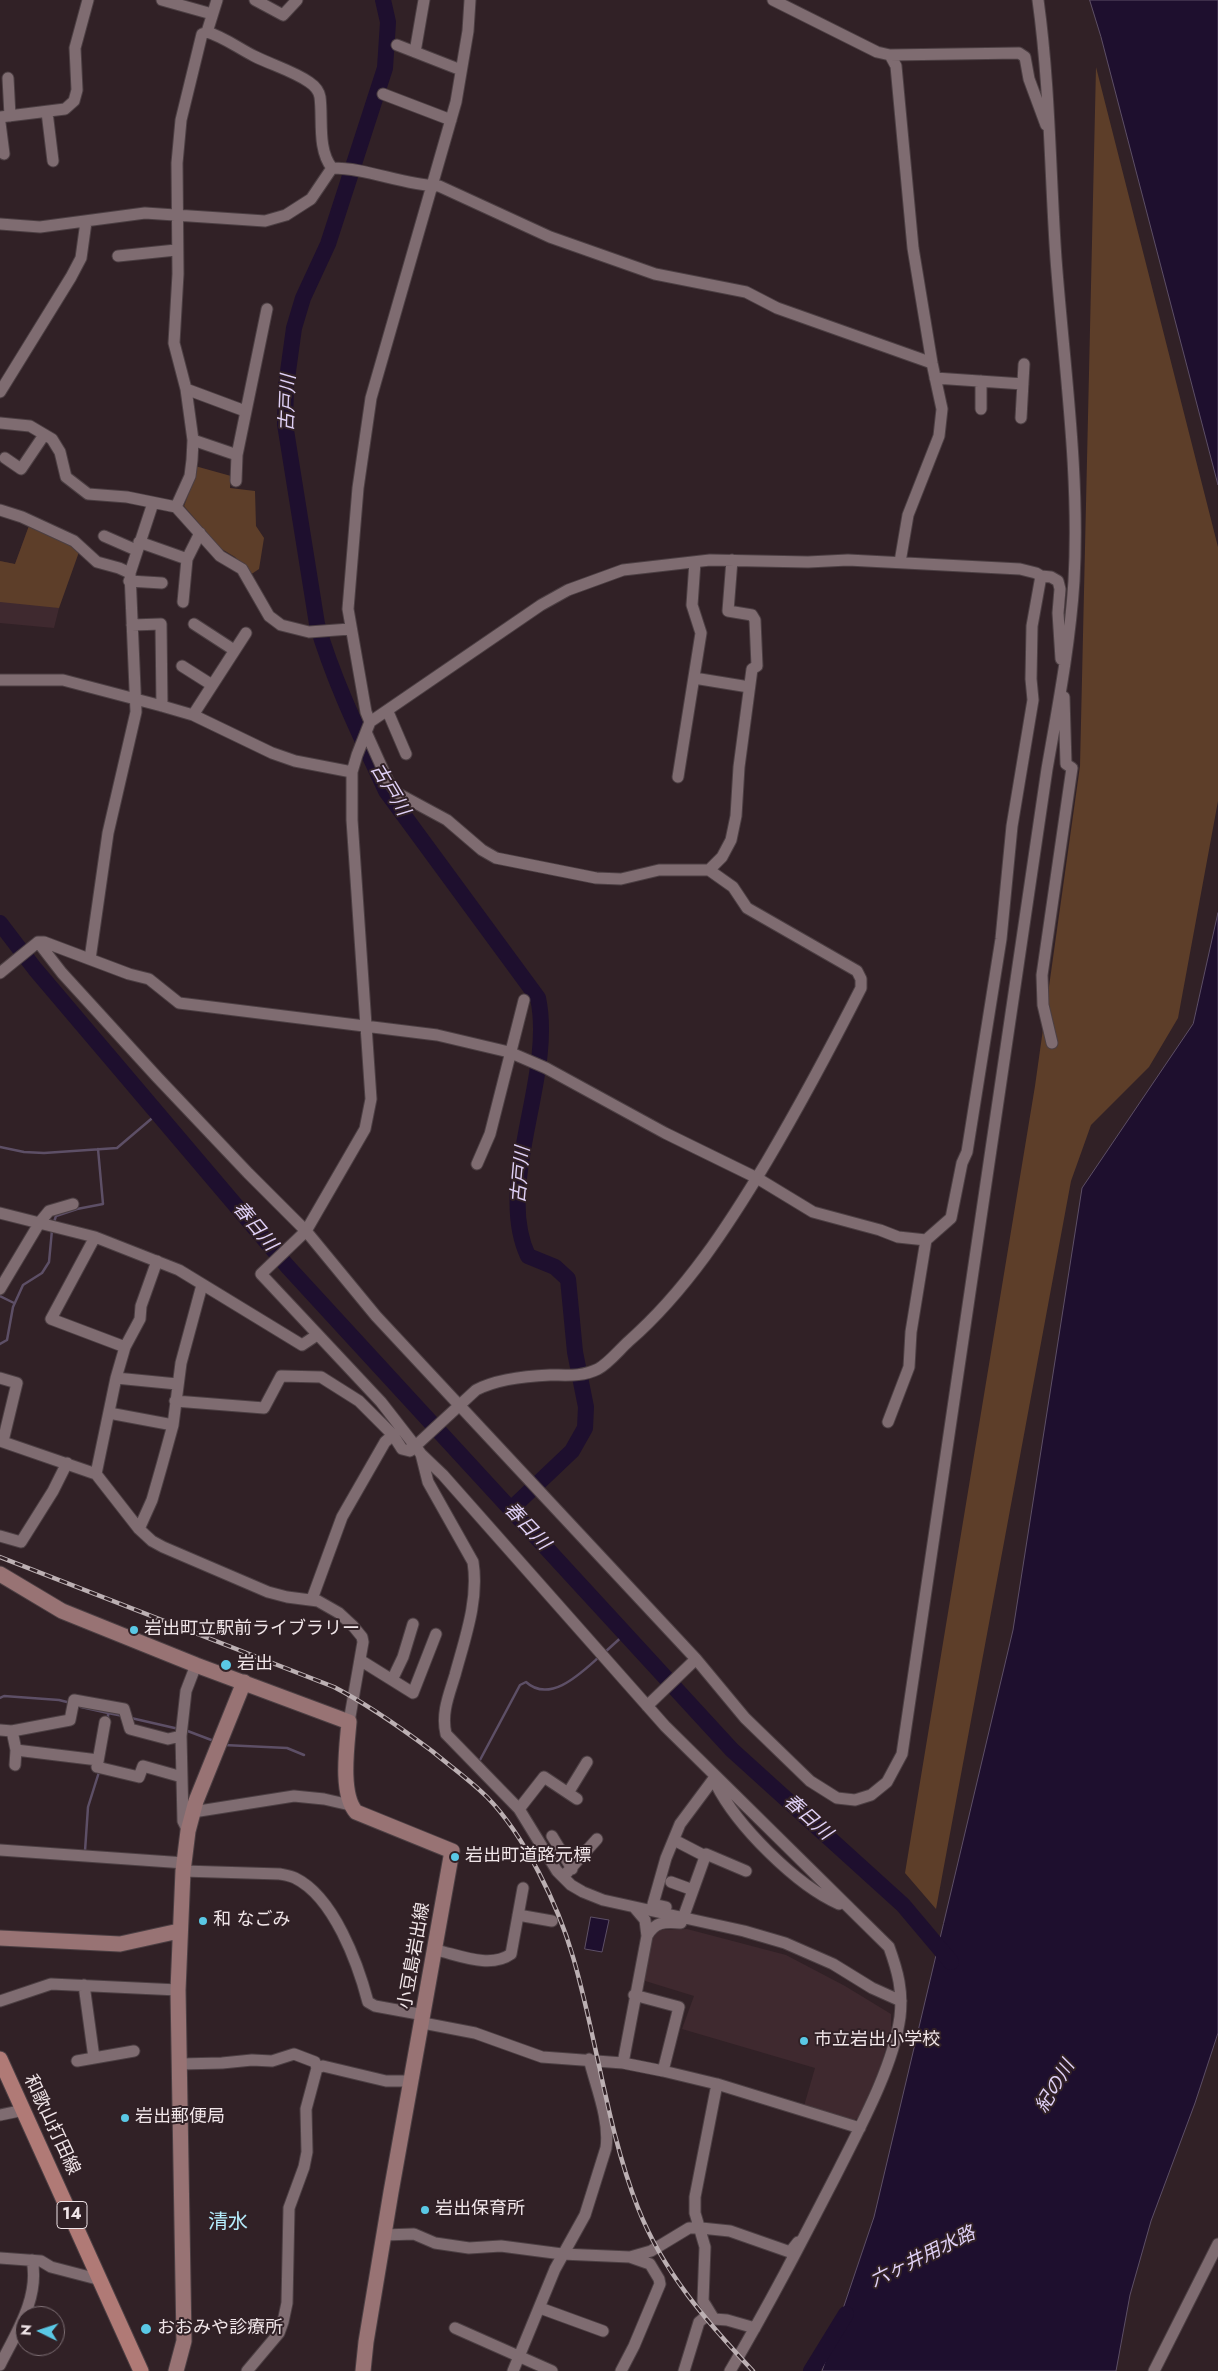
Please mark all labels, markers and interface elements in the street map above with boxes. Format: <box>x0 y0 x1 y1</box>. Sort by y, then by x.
water label: 古戸川 <box>277 374 301 432</box>
water label: 古戸川 <box>365 760 413 820</box>
water label: 古戸川 <box>508 1146 536 1204</box>
water label: 春日川 <box>227 1198 281 1256</box>
water label: 春日川 <box>498 1498 554 1556</box>
place label: 岩出町立駅前ライブラリー <box>144 1619 360 1641</box>
marker: 岩出町立駅前ライブラリー <box>128 1624 140 1636</box>
place label: 岩出 <box>237 1654 273 1676</box>
marker: 岩出 <box>219 1658 233 1672</box>
water label: 春日川 <box>778 1790 836 1846</box>
place label: 岩出町道路元標 <box>465 1846 591 1868</box>
marker: 岩出町道路元標 <box>449 1851 461 1863</box>
street label: 小豆島岩出線 <box>395 1901 435 2011</box>
place label: 和 なごみ <box>213 1910 290 1932</box>
marker: 和 なごみ <box>197 1915 209 1927</box>
place label: 市立岩出小学校 <box>814 2030 940 2052</box>
marker: 市立岩出小学校 <box>798 2035 810 2047</box>
water label: 紀の川 <box>1032 2057 1080 2117</box>
street label: 和歌山打田線 <box>18 2071 84 2179</box>
place label: 岩出郵便局 <box>135 2107 225 2129</box>
marker: 岩出郵便局 <box>119 2112 131 2124</box>
place label: 岩出保育所 <box>435 2199 525 2221</box>
road number: 14 <box>57 2202 87 2228</box>
marker: 岩出保育所 <box>419 2204 431 2216</box>
district label: 清水 <box>208 2211 248 2235</box>
water label: 六ヶ井用水路 <box>867 2223 979 2293</box>
north arrow <box>15 2306 65 2356</box>
place label: おおみや診療所 <box>157 2318 283 2340</box>
marker: おおみや診療所 <box>139 2322 153 2336</box>
text: N <box>16 2324 36 2336</box>

